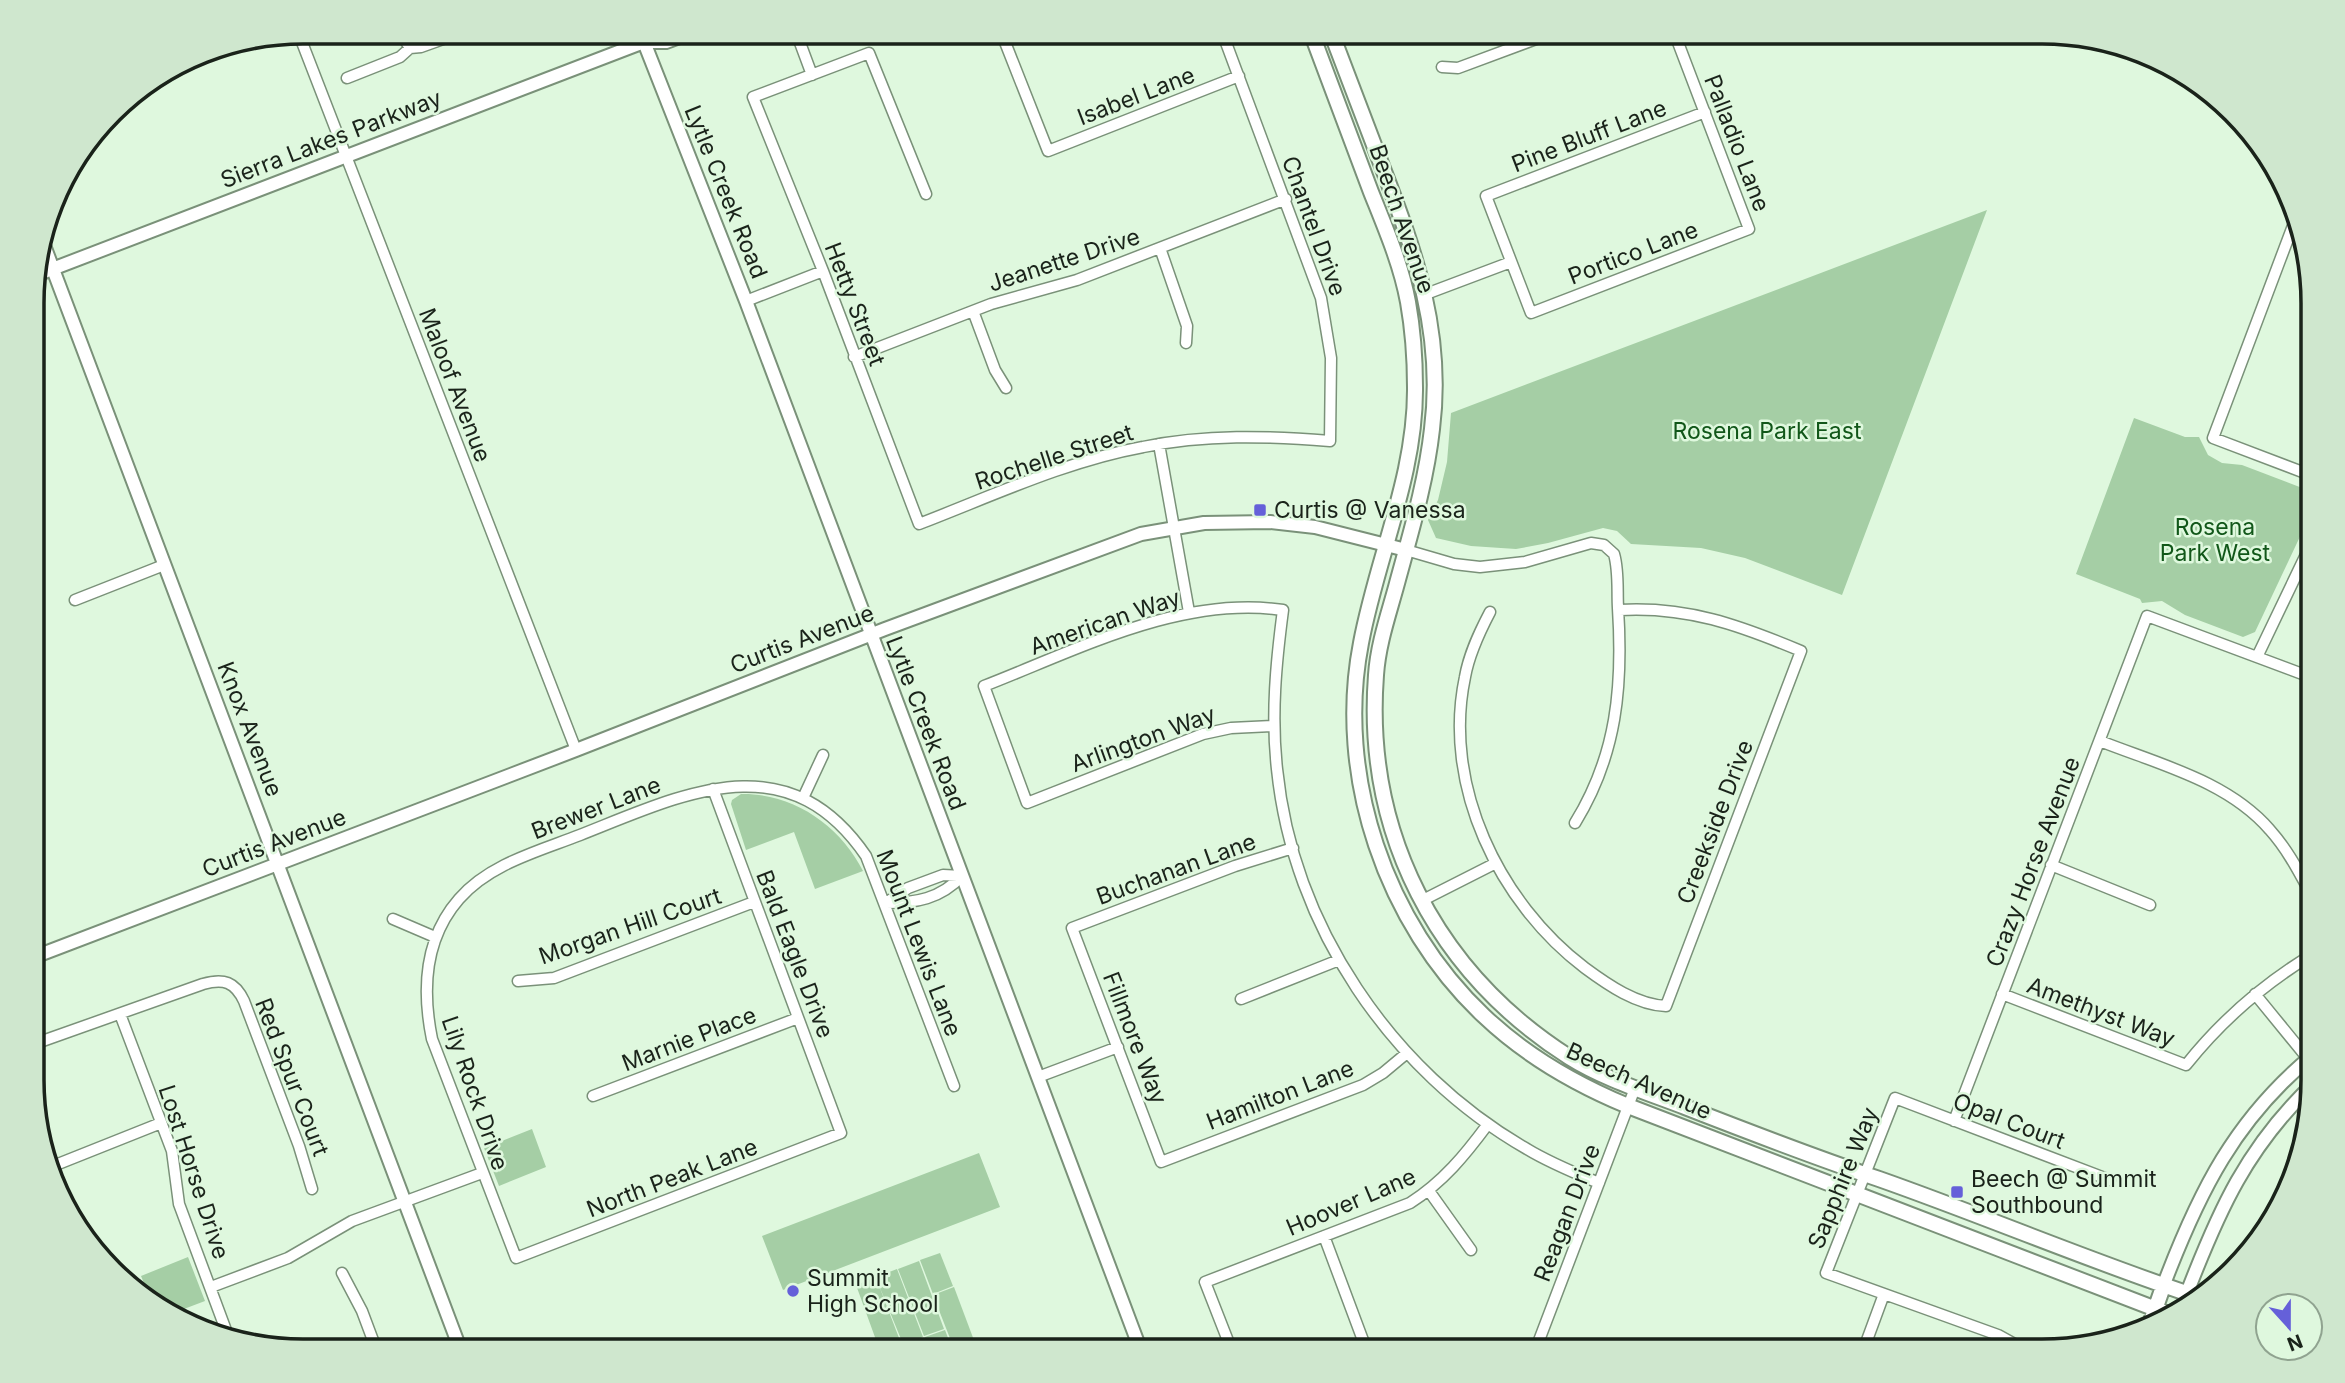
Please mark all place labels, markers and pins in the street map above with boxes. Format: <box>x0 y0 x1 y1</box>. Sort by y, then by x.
place label: Curtis @ Vanessa <box>1274 496 1466 524</box>
marker: Curtis @ Vanessa <box>1252 502 1268 518</box>
place label: Beech @ Summit Southbound <box>1971 1165 2157 1219</box>
marker: Beech @ Summit Southbound <box>1949 1184 1965 1200</box>
place label: Summit High School <box>807 1264 939 1318</box>
marker: Summit High School <box>785 1283 801 1299</box>

